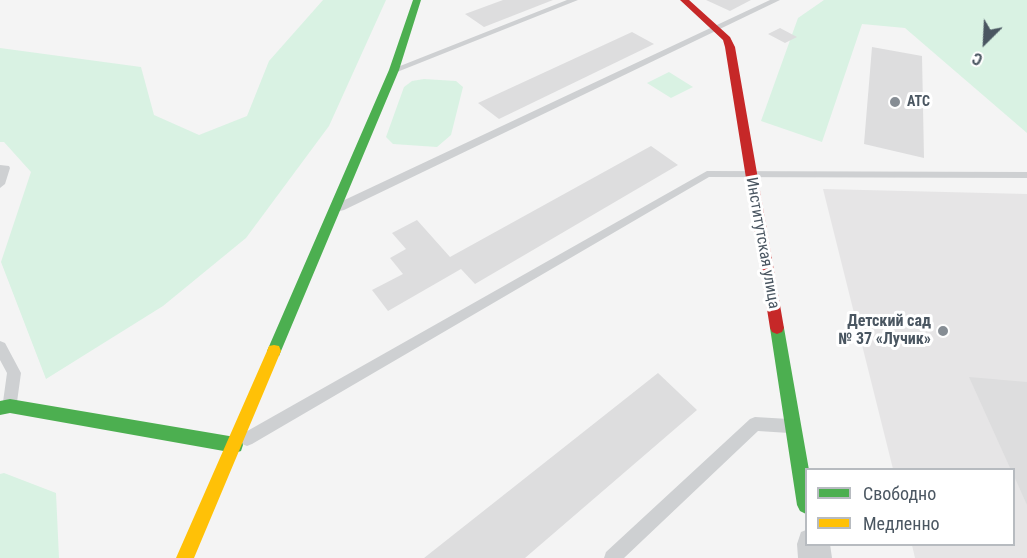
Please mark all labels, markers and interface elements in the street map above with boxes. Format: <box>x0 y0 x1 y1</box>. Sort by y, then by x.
north arrow <box>955 12 1015 72</box>
text: С <box>969 48 986 69</box>
place label: АТС <box>907 94 930 110</box>
marker: АТС <box>888 95 902 109</box>
street label: Институтская улица <box>741 176 783 310</box>
place label: Детский сад № 37 «Лучик» <box>838 312 931 350</box>
marker: Детский сад № 37 «Лучик» <box>936 324 950 338</box>
legend <box>805 468 1015 546</box>
text: Свободно <box>863 483 936 504</box>
text: Медленно <box>863 513 940 534</box>

